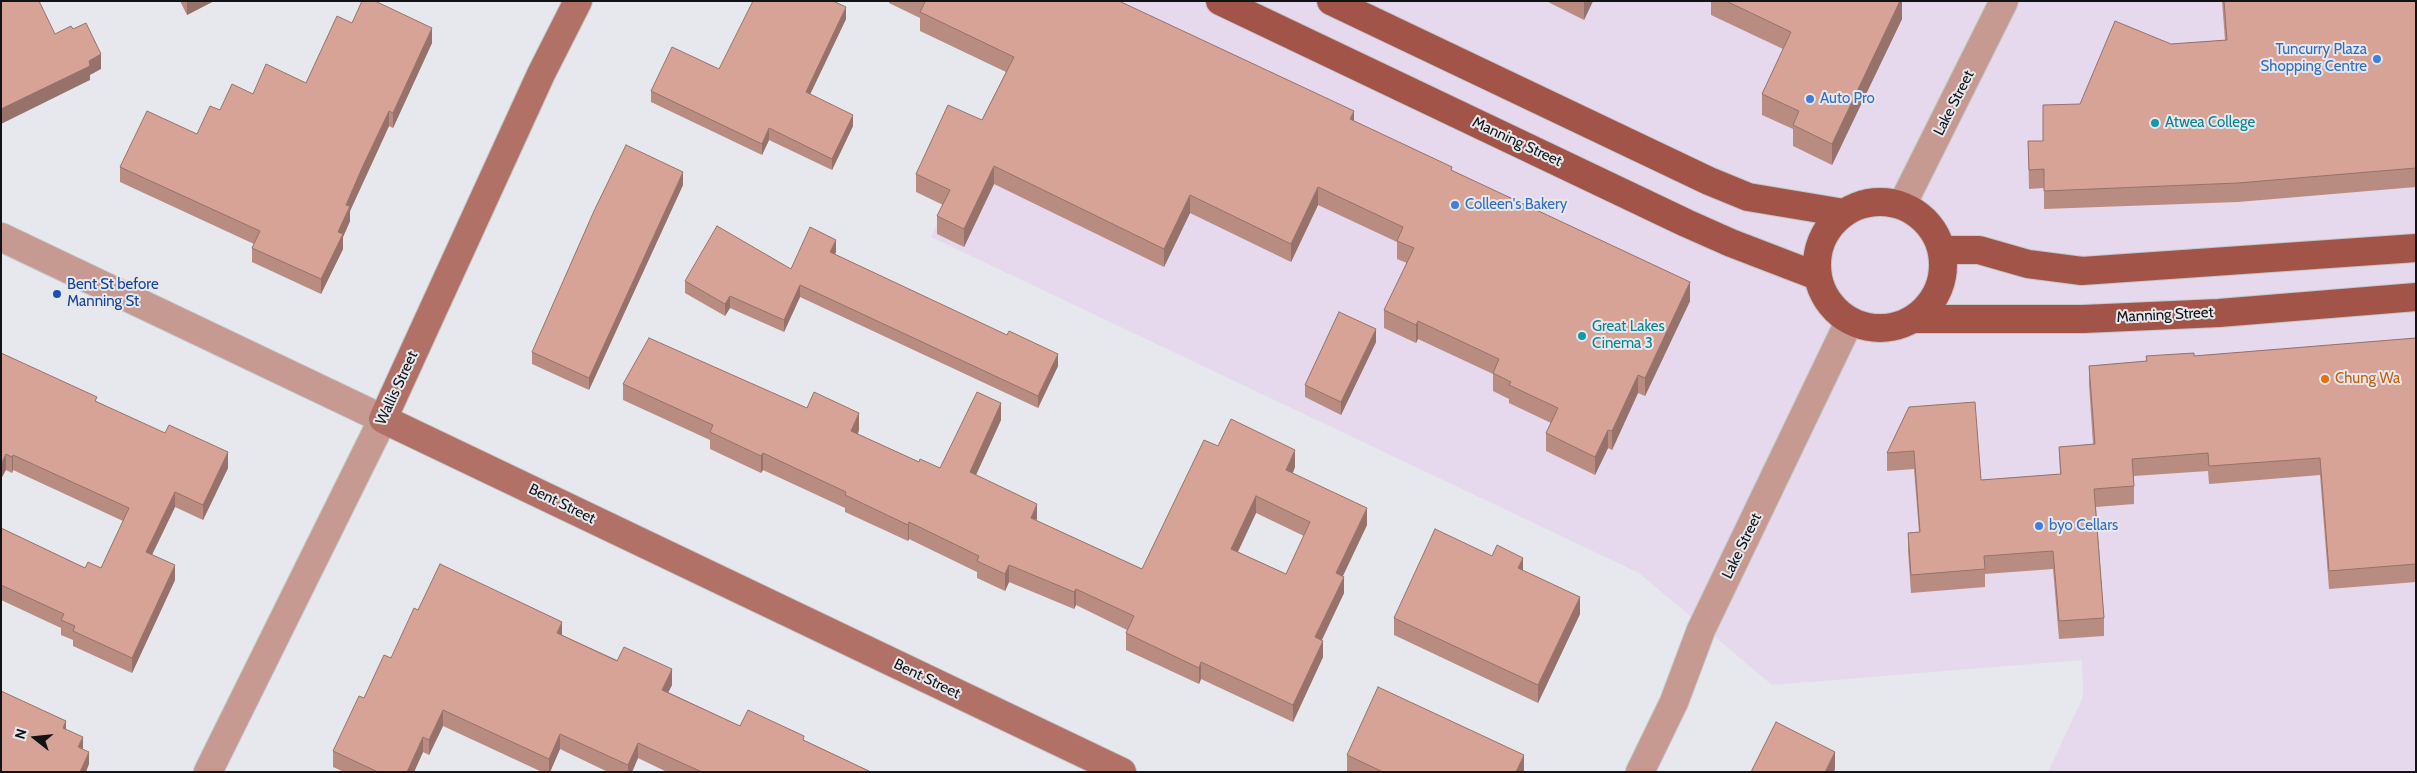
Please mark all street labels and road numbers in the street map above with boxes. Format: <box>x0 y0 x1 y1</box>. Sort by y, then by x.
street label: Lake Street <box>1930 67 1978 139</box>
street label: Manning Street <box>1469 113 1565 171</box>
street label: Manning Street <box>2116 303 2214 327</box>
street label: Wallis Street <box>372 348 422 428</box>
street label: Bent Street <box>526 480 598 528</box>
street label: Lake Street <box>1718 510 1766 582</box>
street label: Bent Street <box>891 655 963 703</box>

